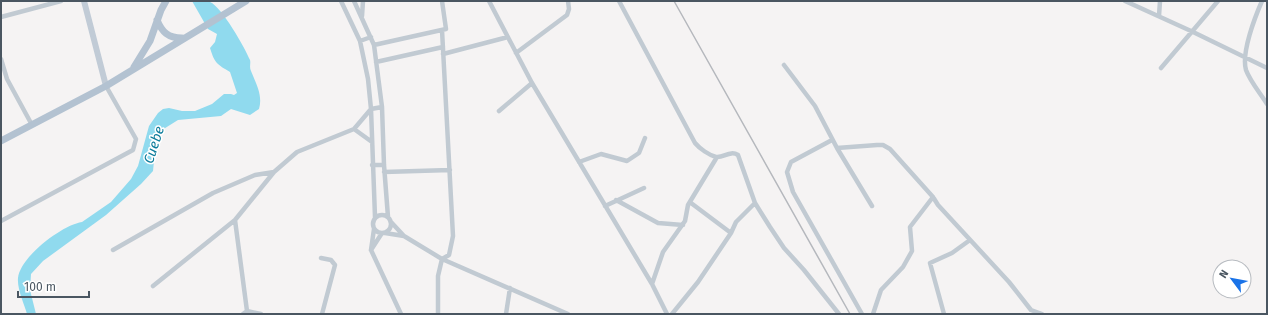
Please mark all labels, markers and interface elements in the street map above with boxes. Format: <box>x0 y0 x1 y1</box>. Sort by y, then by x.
water label: Cuebe <box>140 124 168 166</box>
north arrow <box>1212 259 1252 299</box>
text: N <box>1216 267 1231 281</box>
scale bar <box>18 273 89 299</box>
text: 100 m <box>24 280 56 294</box>

